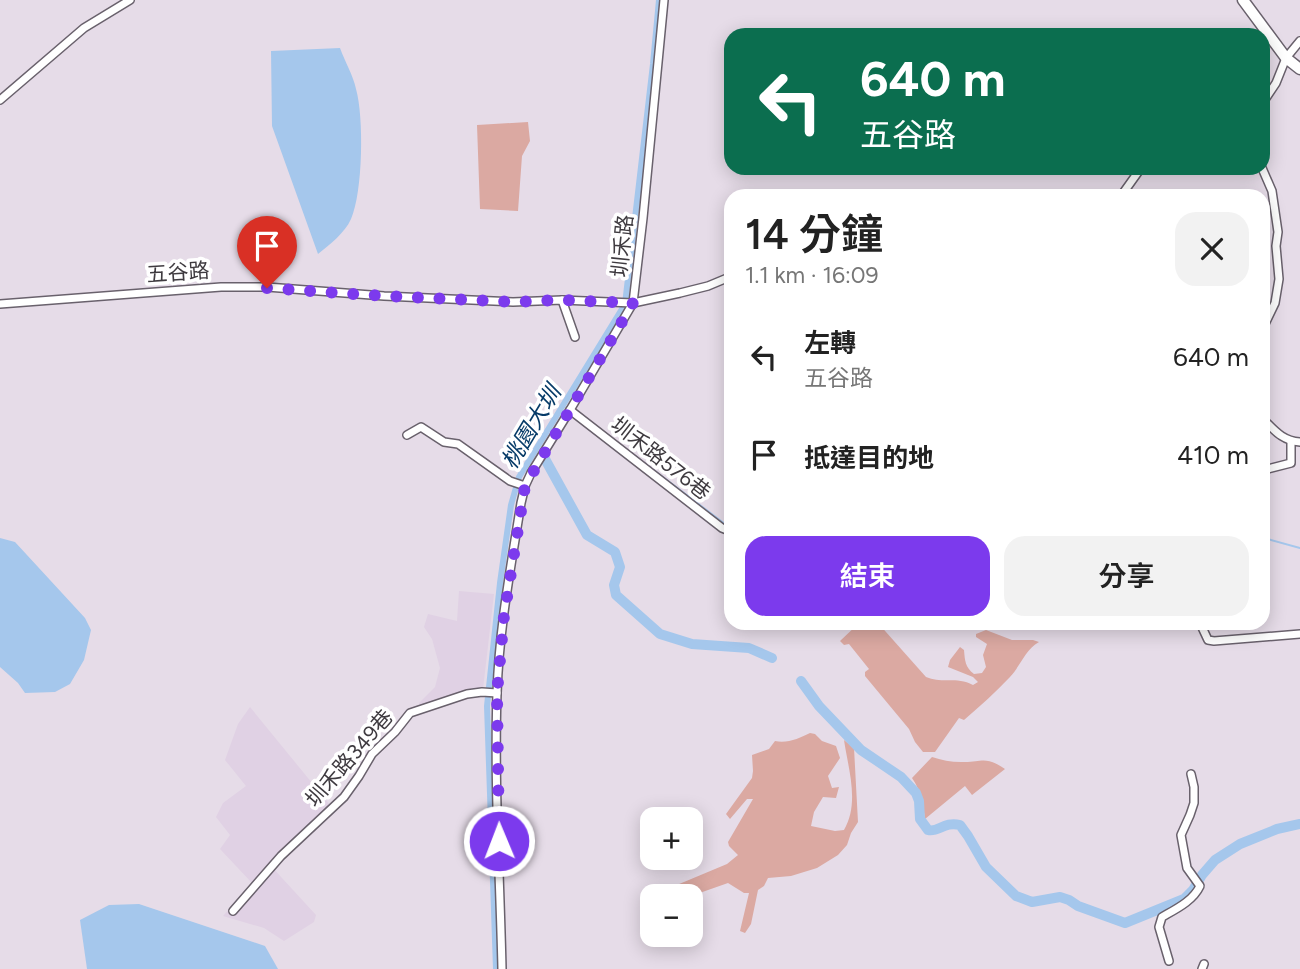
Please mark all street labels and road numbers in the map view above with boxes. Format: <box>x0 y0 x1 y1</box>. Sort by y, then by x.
street label: 圳禾路 <box>606 213 638 279</box>
street label: 五谷路 <box>146 257 210 287</box>
street label: 圳禾路576巷 <box>606 411 716 505</box>
street label: 圳禾路349巷 <box>300 704 398 812</box>

